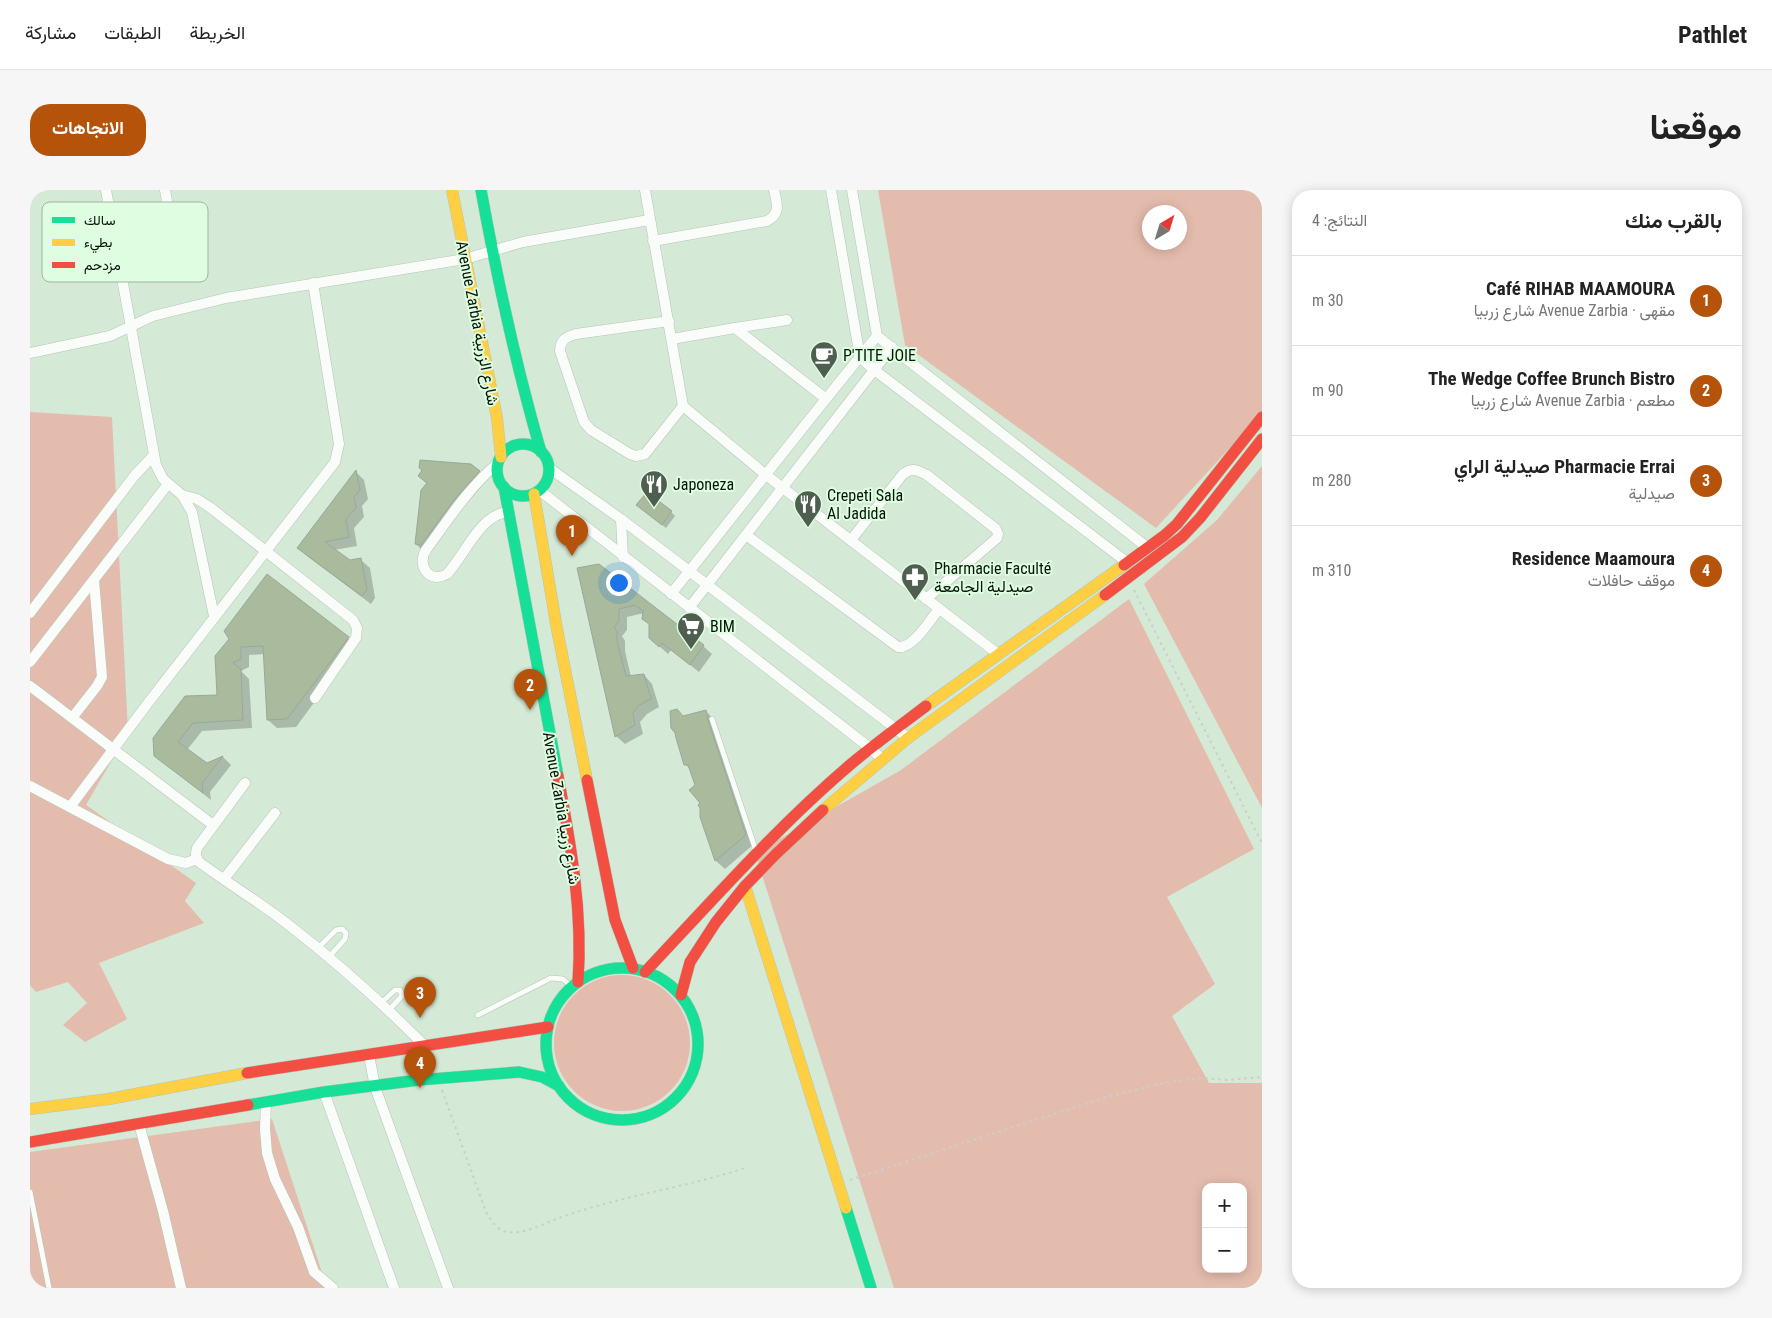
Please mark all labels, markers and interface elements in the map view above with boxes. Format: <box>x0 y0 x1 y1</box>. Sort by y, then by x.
text: Pathlet <box>1678 21 1747 49</box>
text: مشاركة <box>25 22 76 43</box>
text: الطبقات <box>104 22 161 43</box>
text: الخريطة <box>189 22 245 43</box>
button: الاتجاهات <box>30 104 146 156</box>
text: موقعنا <box>1649 107 1742 148</box>
legend <box>42 202 208 282</box>
north arrow <box>1142 205 1187 250</box>
text: بالقرب منك <box>1625 209 1722 233</box>
text: النتائج: 4 <box>1312 211 1367 230</box>
text: سالك <box>84 212 115 228</box>
text: بطيء <box>84 234 112 254</box>
street label: Avenue Zarbia شارع الزربية <box>450 239 503 408</box>
text: مزدحم <box>84 257 121 274</box>
text: Café RIHAB MAAMOURA <box>1486 277 1675 300</box>
text: 30 m <box>1312 291 1344 310</box>
text: 1 <box>1702 291 1710 310</box>
text: مقهى · Avenue Zarbia شارع زربيا <box>1474 301 1675 320</box>
cafe icon: P'TITE JOIE <box>809 340 839 379</box>
place label: P'TITE JOIE <box>843 346 916 365</box>
text: The Wedge Coffee Brunch Bistro <box>1428 367 1675 390</box>
text: 90 m <box>1312 381 1344 400</box>
text: 2 <box>1702 381 1710 400</box>
text: مطعم · Avenue Zarbia شارع زربيا <box>1471 391 1675 410</box>
text: Pharmacie Errai صيدلية الراي <box>1454 455 1675 478</box>
restaurant icon: Japoneza <box>639 469 669 508</box>
text: 280 m <box>1312 471 1351 490</box>
text: 3 <box>1702 471 1710 490</box>
place label: Japoneza <box>673 475 734 494</box>
text: صيدلية <box>1629 484 1675 503</box>
place label: Crepeti Sala Al Jadida <box>827 486 903 523</box>
restaurant icon: Crepeti Sala Al Jadida <box>793 489 823 528</box>
pin: 1 <box>556 515 588 556</box>
text: Residence Maamoura <box>1512 547 1675 570</box>
place label: Pharmacie Faculté صيدلية الجامعة <box>934 559 1051 596</box>
text: 310 m <box>1312 561 1351 580</box>
text: 4 <box>1702 561 1710 580</box>
pharmacy icon: Pharmacie Faculté صيدلية الجامعة <box>900 562 930 601</box>
your location <box>606 570 632 596</box>
text: موقف حافلات <box>1588 571 1675 590</box>
supermarket icon: BIM <box>676 611 706 650</box>
place label: BIM <box>710 617 735 636</box>
pin: 2 <box>514 669 546 710</box>
street label: Avenue Zarbia شارع زربيا <box>537 730 584 886</box>
pin: 3 <box>404 977 436 1018</box>
pin: 4 <box>404 1047 436 1088</box>
map controls <box>1202 1183 1247 1273</box>
button: + <box>1202 1183 1247 1228</box>
button: − <box>1202 1228 1247 1273</box>

